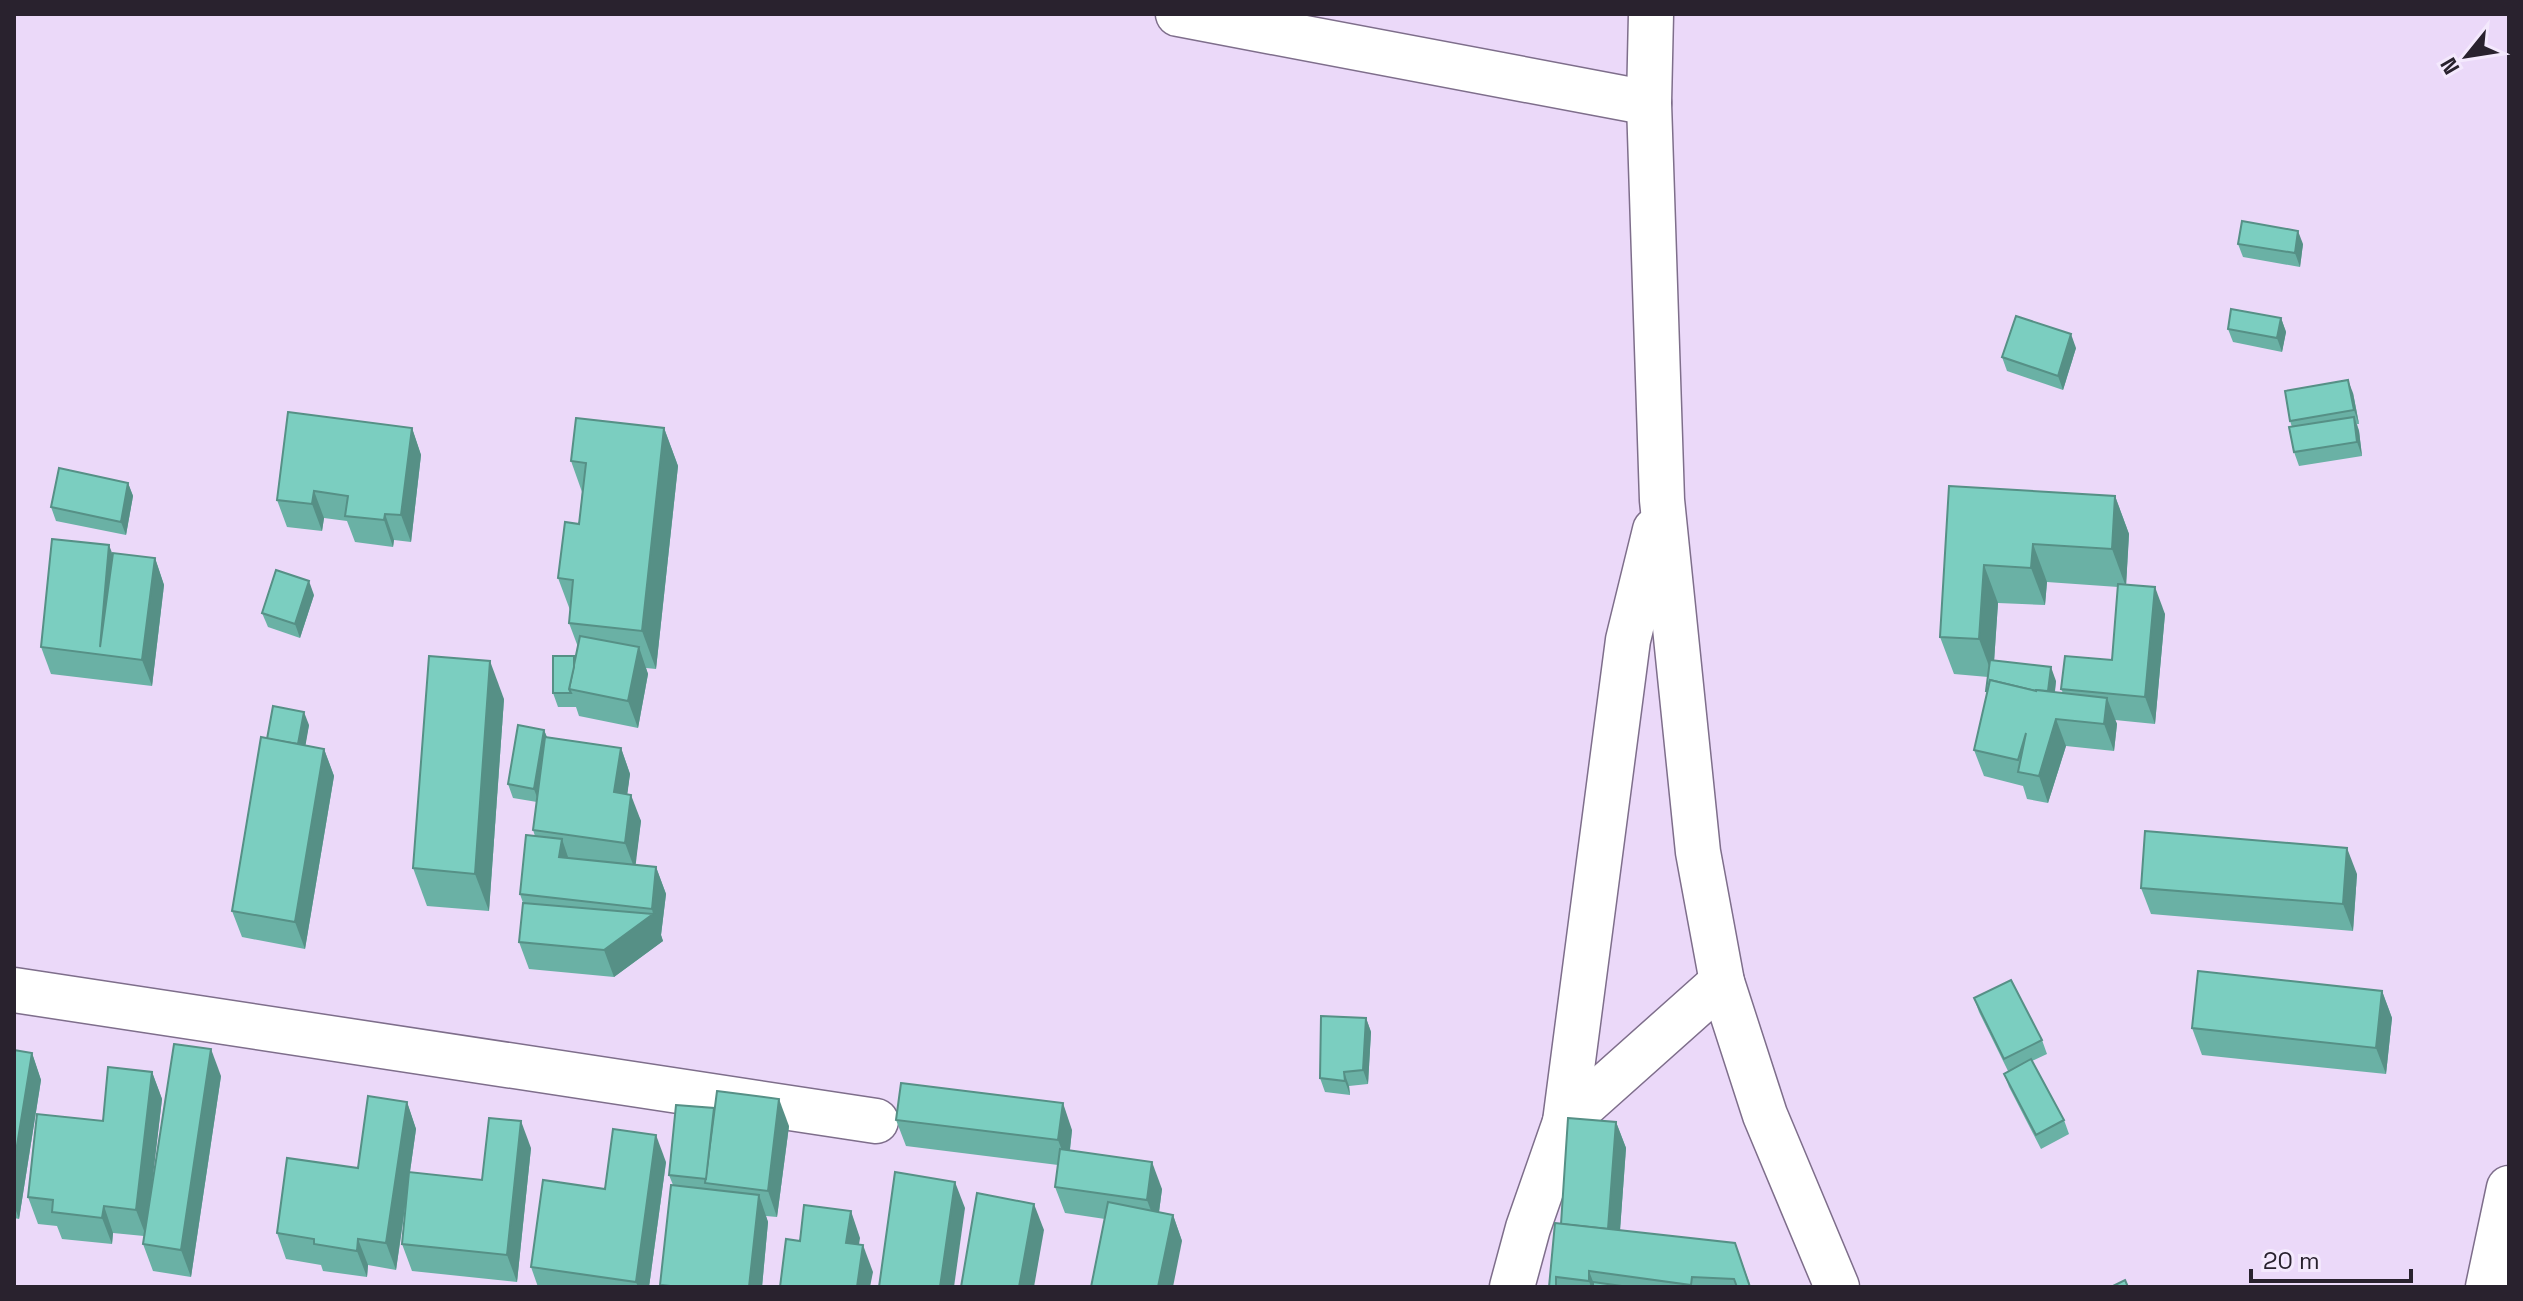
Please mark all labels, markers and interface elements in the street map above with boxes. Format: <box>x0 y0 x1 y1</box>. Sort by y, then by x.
north arrow <box>2427 16 2507 96</box>
text: N <box>2434 53 2465 79</box>
scale bar <box>2251 1233 2411 1283</box>
text: 20 m <box>2263 1245 2320 1276</box>

